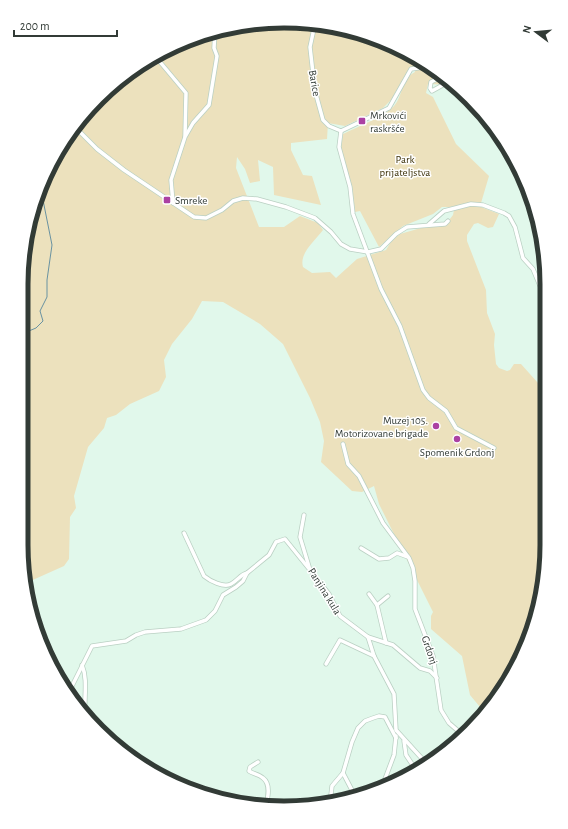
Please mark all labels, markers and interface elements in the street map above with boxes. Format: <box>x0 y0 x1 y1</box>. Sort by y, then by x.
scale bar <box>14 12 117 38</box>
north arrow <box>516 12 556 52</box>
text: 200 m <box>20 20 50 32</box>
text: N <box>521 24 533 35</box>
street label: Barice <box>307 69 322 97</box>
place label: Mrkovići raskršće <box>370 110 406 134</box>
marker: Mrkovići raskršće <box>357 116 367 126</box>
park label: Park prijateljstva <box>380 154 430 178</box>
marker: Smreke <box>162 195 172 205</box>
place label: Smreke <box>175 195 207 206</box>
place label: Muzej 105. Motorizovane brigade <box>335 415 428 439</box>
marker: Muzej 105. Motorizovane brigade <box>431 421 441 431</box>
marker: Spomenik Grdonj <box>452 434 462 444</box>
place label: Spomenik Grdonj <box>420 447 494 458</box>
street label: Panjina kula <box>306 566 343 617</box>
street label: Grdonj <box>420 634 440 666</box>

